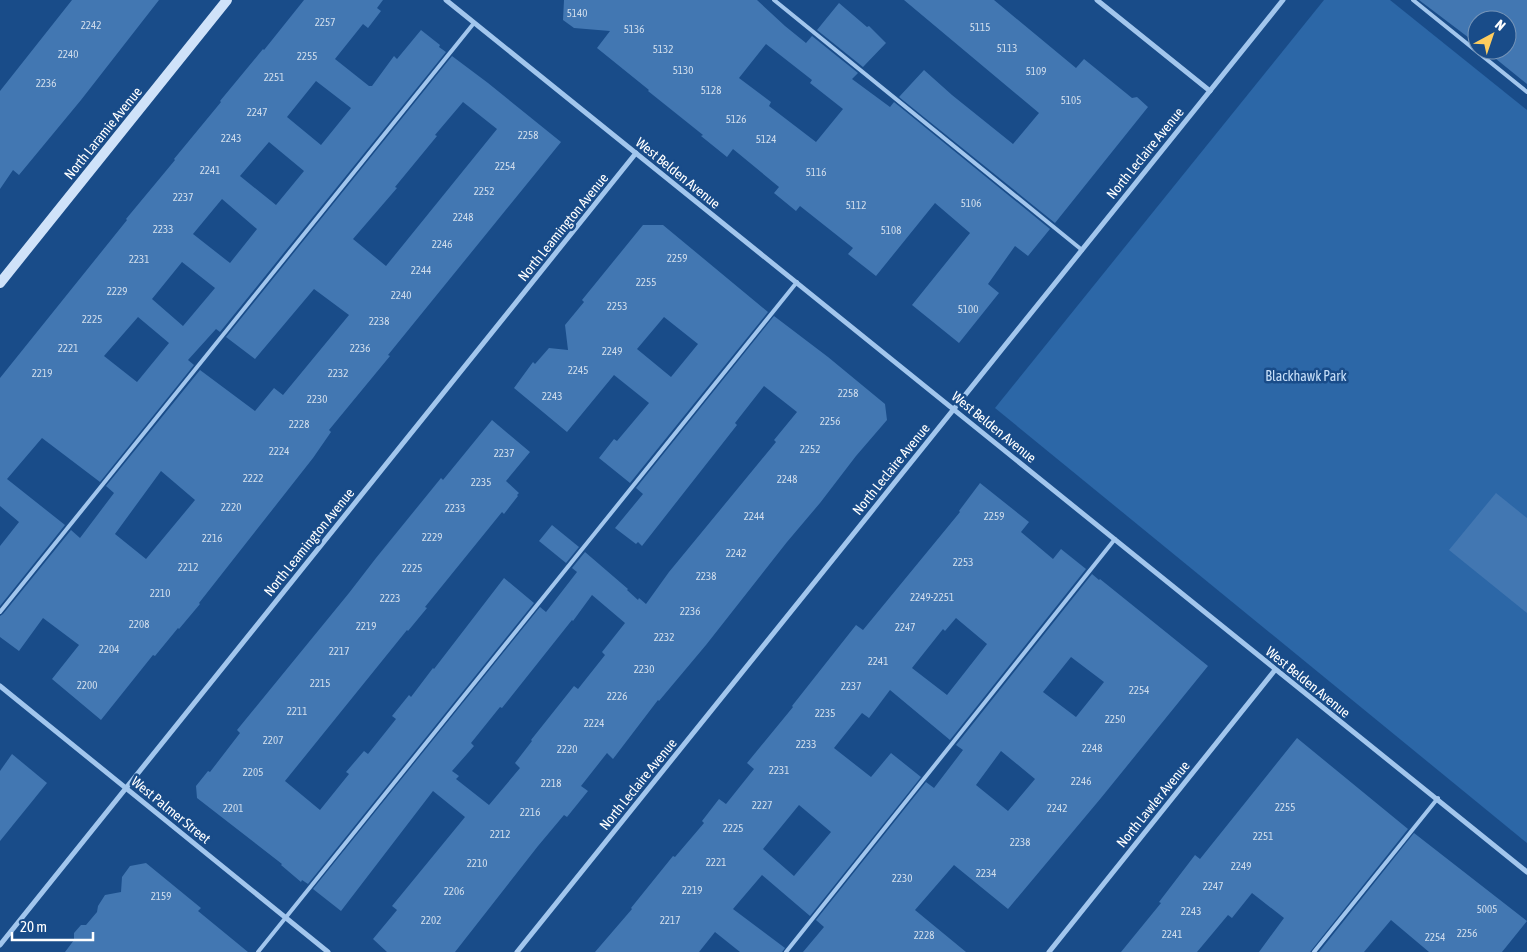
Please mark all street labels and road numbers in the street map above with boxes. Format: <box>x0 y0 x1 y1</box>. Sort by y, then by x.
street label: North Laramie Avenue <box>61 84 145 182</box>
street label: North Leclaire Avenue <box>1103 104 1187 202</box>
street label: West Belden Avenue <box>633 134 723 212</box>
street label: North Leamington Avenue <box>515 170 611 284</box>
street label: West Belden Avenue <box>949 388 1039 466</box>
street label: North Leclaire Avenue <box>849 420 933 518</box>
street label: North Leamington Avenue <box>261 485 357 599</box>
street label: West Belden Avenue <box>1263 643 1353 721</box>
street label: North Leclaire Avenue <box>596 735 680 833</box>
street label: North Lawler Avenue <box>1113 758 1193 850</box>
street label: West Palmer Street <box>128 773 214 847</box>

